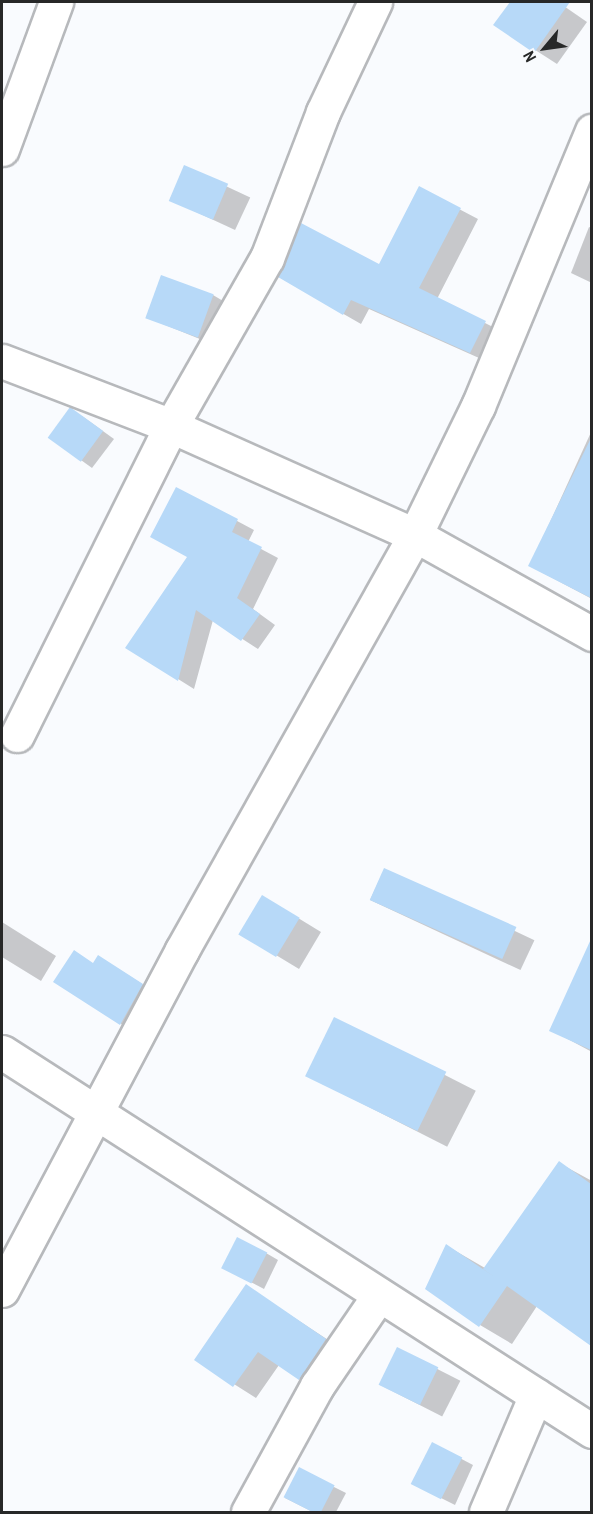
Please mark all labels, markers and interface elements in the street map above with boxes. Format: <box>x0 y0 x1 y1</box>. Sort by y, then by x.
north arrow <box>515 18 575 78</box>
text: N <box>517 47 541 66</box>

